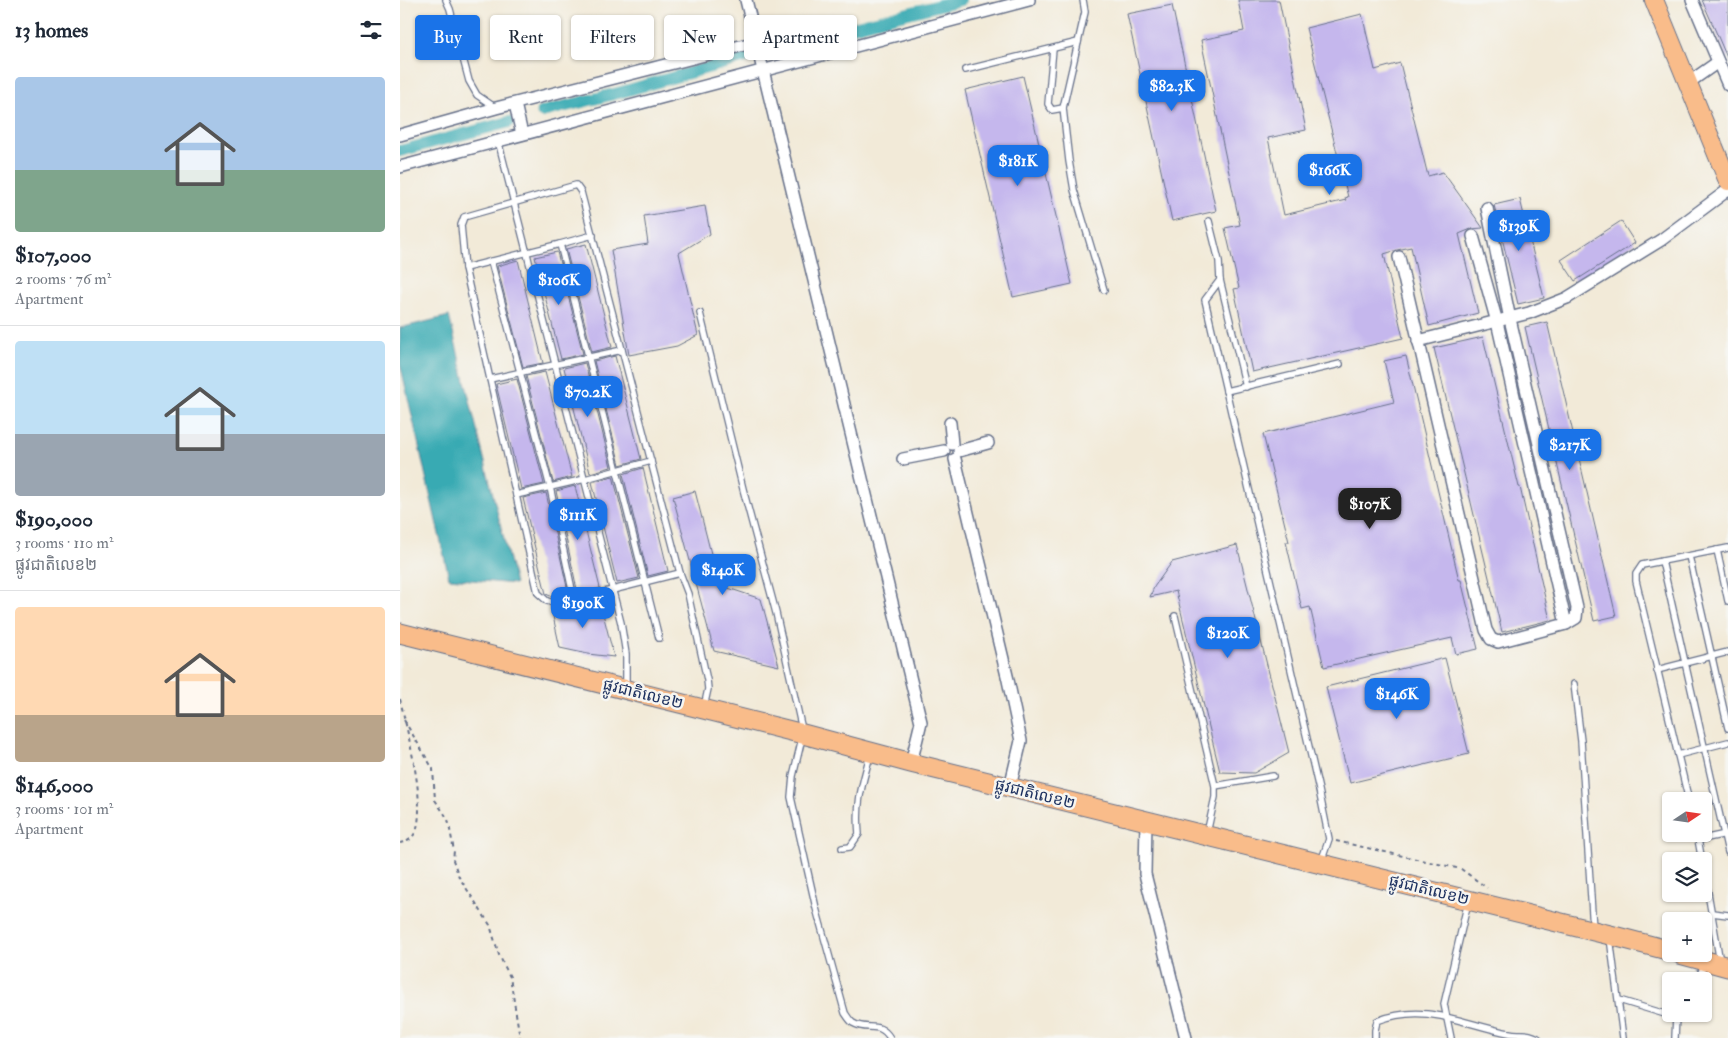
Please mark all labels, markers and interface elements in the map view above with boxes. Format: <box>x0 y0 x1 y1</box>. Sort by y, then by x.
chip: Buy <box>415 15 480 60</box>
chip: Rent <box>490 15 561 60</box>
chip: Filters <box>571 15 654 60</box>
chip: New <box>664 15 734 60</box>
chip: Apartment <box>744 15 857 60</box>
icon: filters <box>357 16 385 44</box>
text: 13 homes <box>15 17 88 44</box>
pin: $82.3K <box>1131 70 1213 112</box>
text: $82.3K <box>1149 76 1195 96</box>
icon: home <box>155 109 245 199</box>
pin: $181K <box>983 144 1053 187</box>
text: $181K <box>998 151 1038 171</box>
pin: $166K <box>1295 154 1365 196</box>
text: $166K <box>1309 160 1351 180</box>
pin: $139K <box>1484 210 1554 252</box>
text: $139K <box>1499 216 1539 236</box>
text: $107,000 <box>15 242 92 269</box>
pin: $106K <box>524 264 594 306</box>
text: 2 rooms · 76 m² <box>15 269 111 289</box>
text: $106K <box>538 270 580 290</box>
text: Apartment <box>15 289 83 309</box>
icon: home <box>155 374 245 464</box>
pin: $70.2K <box>547 376 629 418</box>
text: $70.2K <box>565 382 611 402</box>
pin: $217K <box>1535 428 1605 471</box>
text: $217K <box>1549 435 1591 455</box>
pin: $107K <box>1335 488 1405 530</box>
text: $107K <box>1349 494 1391 514</box>
pin: $111K <box>543 498 613 541</box>
text: $111K <box>559 505 597 525</box>
text: $190,000 <box>15 506 93 533</box>
text: 3 rooms · 110 m² <box>15 533 113 553</box>
pin: $140K <box>688 554 758 596</box>
text: ផ្លូវជាតិលេខ២ <box>15 555 97 575</box>
text: $140K <box>702 560 744 580</box>
pin: $190K <box>548 586 618 629</box>
text: $190K <box>562 593 604 613</box>
pin: $120K <box>1193 616 1263 659</box>
text: $120K <box>1207 623 1249 643</box>
icon: home <box>155 640 245 730</box>
street label: ផ្លូវជាតិលេខ២ <box>600 674 685 717</box>
pin: $146K <box>1362 678 1432 720</box>
text: $146K <box>1376 684 1418 704</box>
text: $146,000 <box>15 772 94 799</box>
street label: ផ្លូវជាតិលេខ២ <box>992 774 1077 817</box>
north arrow <box>1662 792 1712 842</box>
map controls <box>1662 792 1712 1022</box>
text: 3 rooms · 101 m² <box>15 799 113 819</box>
text: Apartment <box>15 819 83 839</box>
button: layers <box>1662 852 1712 902</box>
street label: ផ្លូវជាតិលេខ២ <box>1386 870 1471 913</box>
button: + <box>1662 912 1712 962</box>
button: − <box>1662 972 1712 1022</box>

